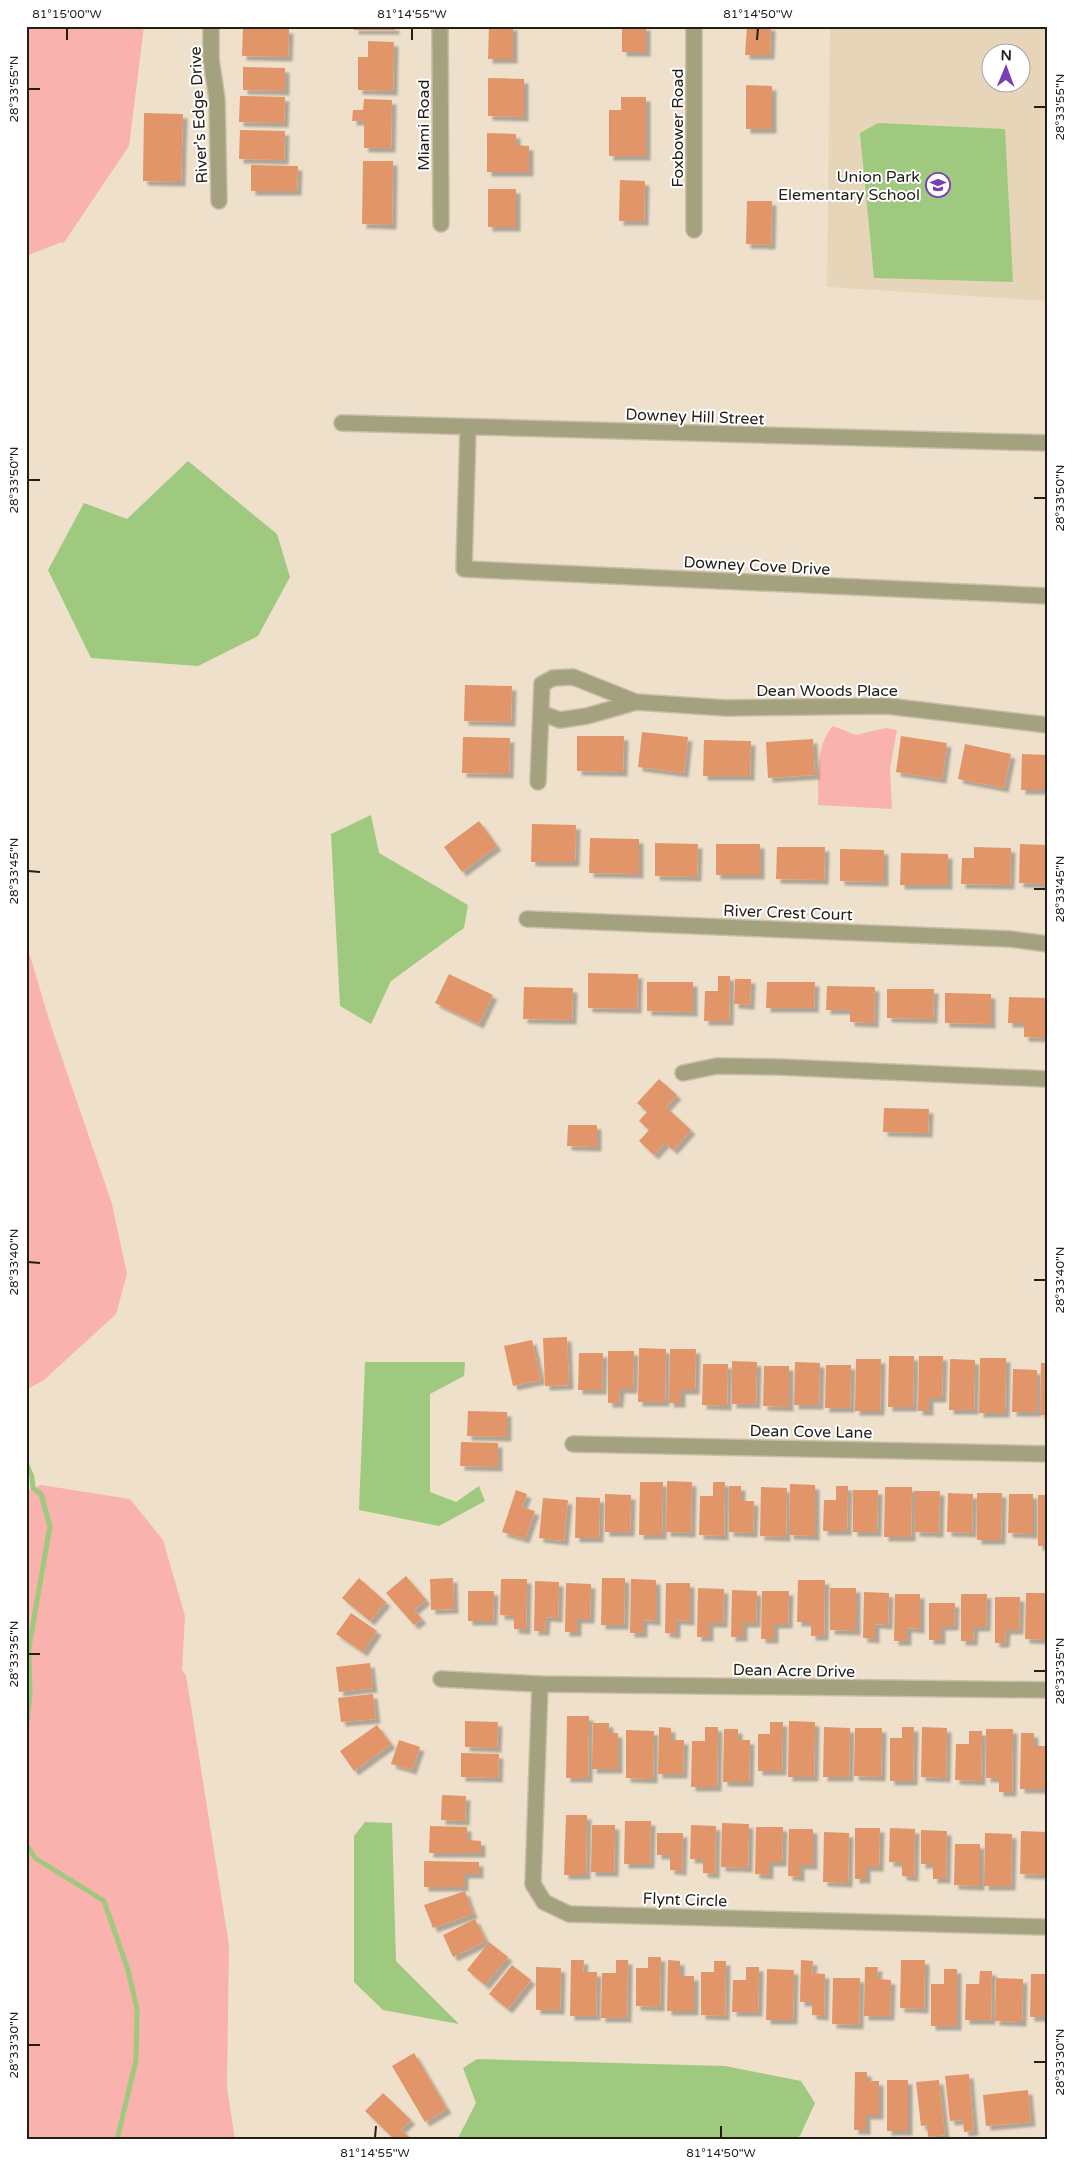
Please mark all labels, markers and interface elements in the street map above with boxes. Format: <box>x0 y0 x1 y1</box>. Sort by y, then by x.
text: 81°15'00"W <box>32 7 102 21</box>
text: 81°14'55"W <box>377 7 447 21</box>
text: 81°14'50"W <box>723 7 793 21</box>
north arrow <box>982 42 1032 92</box>
street label: River's Edge Drive <box>185 46 213 184</box>
text: N <box>1000 47 1012 64</box>
text: 28°33'55"N <box>7 56 21 123</box>
street label: Foxbower Road <box>668 68 688 188</box>
text: 28°33'55"N <box>1053 74 1067 141</box>
street label: Miami Road <box>414 79 434 171</box>
place label: Union Park Elementary School <box>778 167 920 205</box>
school or university icon: Union Park Elementary School <box>925 172 951 198</box>
street label: Downey Hill Street <box>625 405 765 429</box>
text: 28°33'50"N <box>7 447 21 514</box>
text: 28°33'50"N <box>1053 465 1067 532</box>
street label: Downey Cove Drive <box>683 552 831 580</box>
street label: Dean Woods Place <box>756 681 898 701</box>
text: 28°33'45"N <box>7 838 21 905</box>
text: 28°33'45"N <box>1053 856 1067 923</box>
street label: River Crest Court <box>723 901 853 925</box>
text: 28°33'40"N <box>7 1229 21 1296</box>
text: 28°33'40"N <box>1053 1247 1067 1314</box>
street label: Dean Cove Lane <box>749 1421 873 1443</box>
text: 28°33'35"N <box>7 1621 21 1688</box>
text: 28°33'35"N <box>1053 1638 1067 1705</box>
street label: Dean Acre Drive <box>733 1660 855 1682</box>
street label: Flynt Circle <box>642 1889 728 1911</box>
text: 28°33'30"N <box>7 2012 21 2079</box>
text: 28°33'30"N <box>1053 2029 1067 2096</box>
text: 81°14'55"W <box>340 2146 410 2160</box>
text: 81°14'50"W <box>686 2146 756 2160</box>

